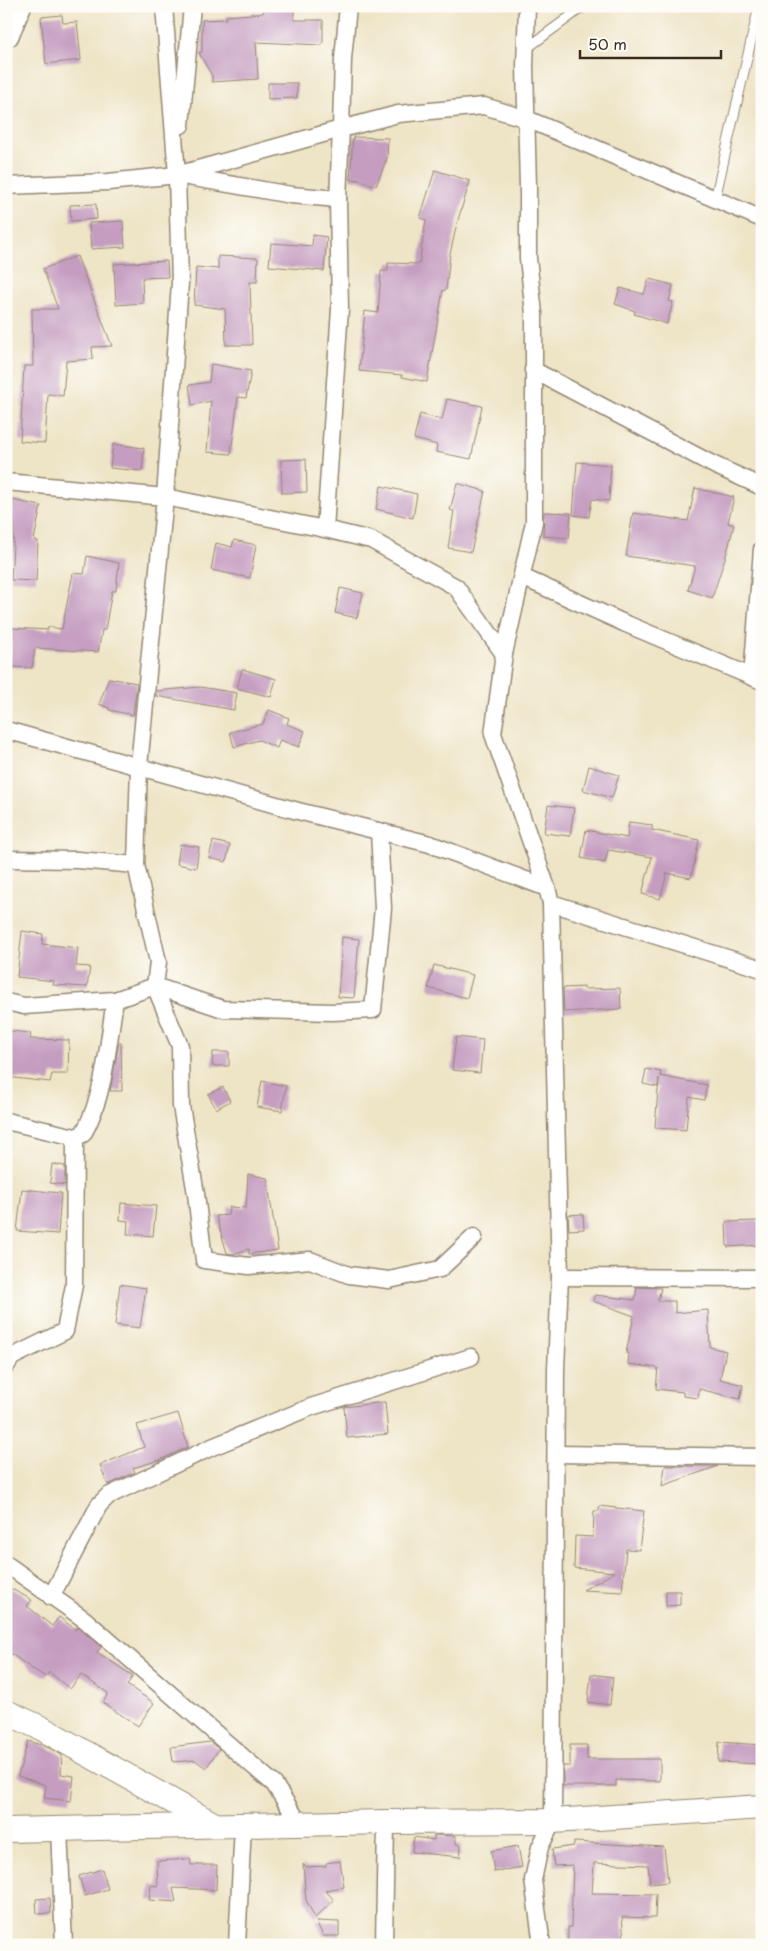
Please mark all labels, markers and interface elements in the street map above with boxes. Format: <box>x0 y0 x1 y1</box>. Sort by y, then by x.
scale bar <box>580 28 722 60</box>
text: 50 m <box>588 32 627 55</box>

